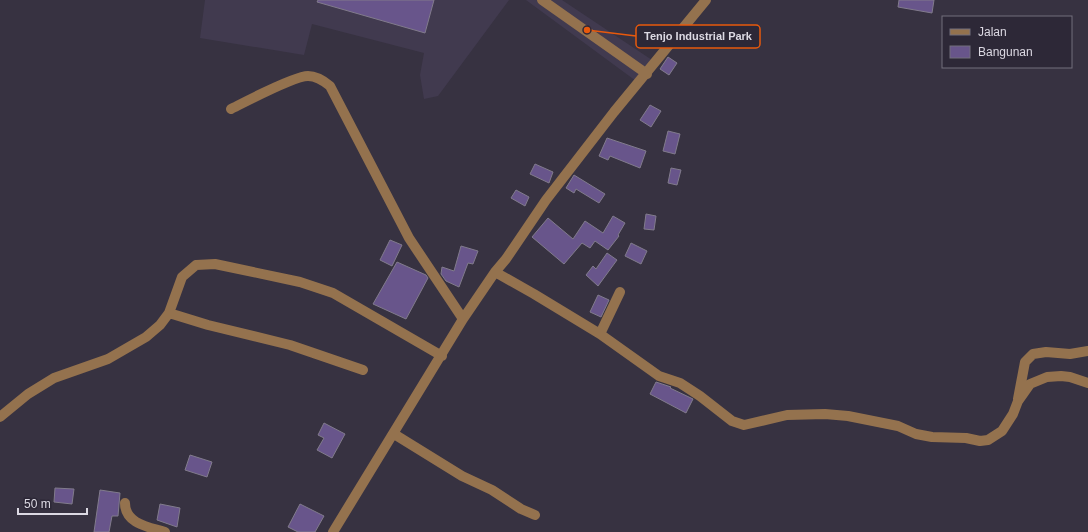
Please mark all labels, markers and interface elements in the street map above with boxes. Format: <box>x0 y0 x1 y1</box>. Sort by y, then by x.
legend <box>942 16 1072 68</box>
callout: Tenjo Industrial Park <box>636 25 760 48</box>
text: Jalan <box>978 25 1007 39</box>
text: Tenjo Industrial Park <box>644 30 753 42</box>
text: Bangunan <box>978 45 1033 59</box>
scale bar <box>18 490 87 516</box>
text: 50 m <box>24 497 51 511</box>

